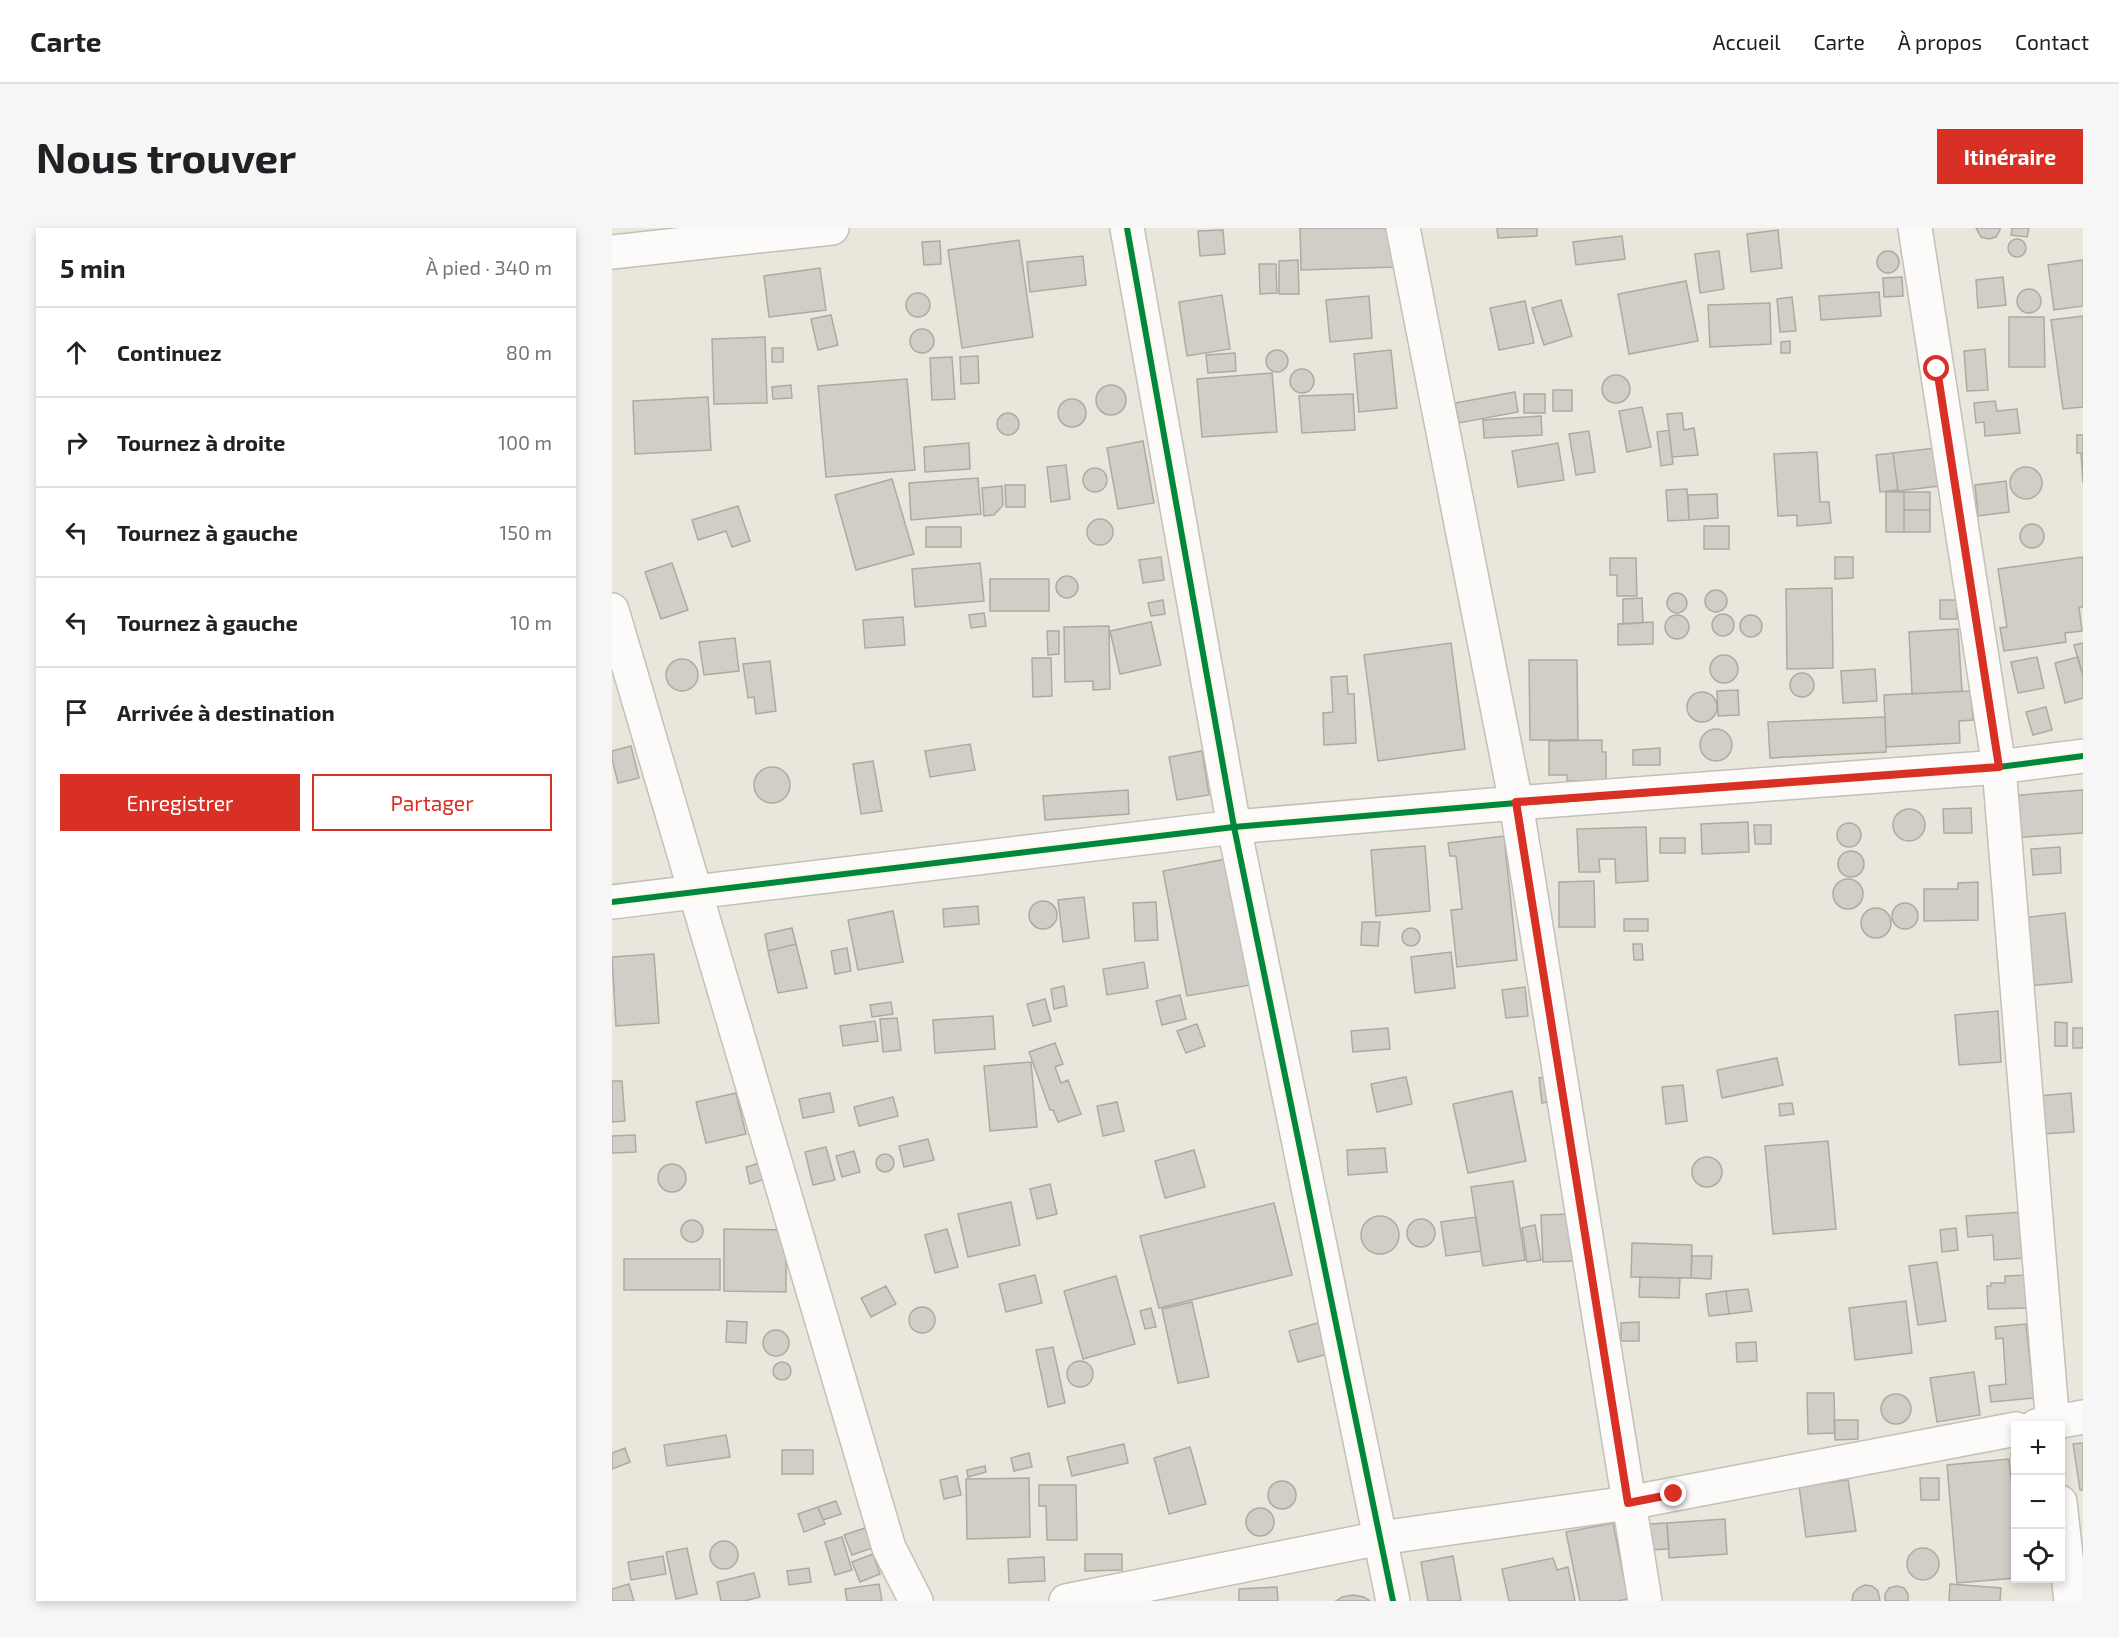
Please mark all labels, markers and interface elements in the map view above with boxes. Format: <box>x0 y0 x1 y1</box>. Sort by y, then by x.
text: Carte <box>30 24 102 58</box>
text: Accueil <box>1712 29 1781 54</box>
text: Carte <box>1814 29 1865 54</box>
text: À propos <box>1898 29 1982 54</box>
text: Contact <box>2015 29 2089 54</box>
button: Itinéraire <box>1937 129 2083 184</box>
text: Nous trouver <box>36 131 296 181</box>
text: 5 min <box>60 252 126 283</box>
text: À pied · 340 m <box>426 255 552 279</box>
icon: ahead <box>60 336 93 369</box>
text: Continuez <box>117 339 221 365</box>
text: 80 m <box>506 340 552 364</box>
route start <box>1923 355 1949 381</box>
icon: right <box>60 426 93 459</box>
text: Tournez à droite <box>117 429 286 455</box>
text: 100 m <box>498 430 552 454</box>
icon: left <box>60 516 93 549</box>
text: Tournez à gauche <box>117 519 298 545</box>
text: 150 m <box>499 520 552 544</box>
icon: left <box>60 606 93 639</box>
text: Tournez à gauche <box>117 609 298 635</box>
text: 10 m <box>510 610 552 634</box>
icon: arrive <box>60 696 93 729</box>
text: Arrivée à destination <box>117 699 335 725</box>
button: Enregistrer <box>60 774 300 831</box>
button: Partager <box>312 774 552 831</box>
map controls <box>2011 1421 2065 1583</box>
button: + <box>2011 1421 2065 1475</box>
button: − <box>2011 1475 2065 1529</box>
route end <box>1660 1480 1686 1506</box>
button: locate <box>2011 1529 2065 1583</box>

